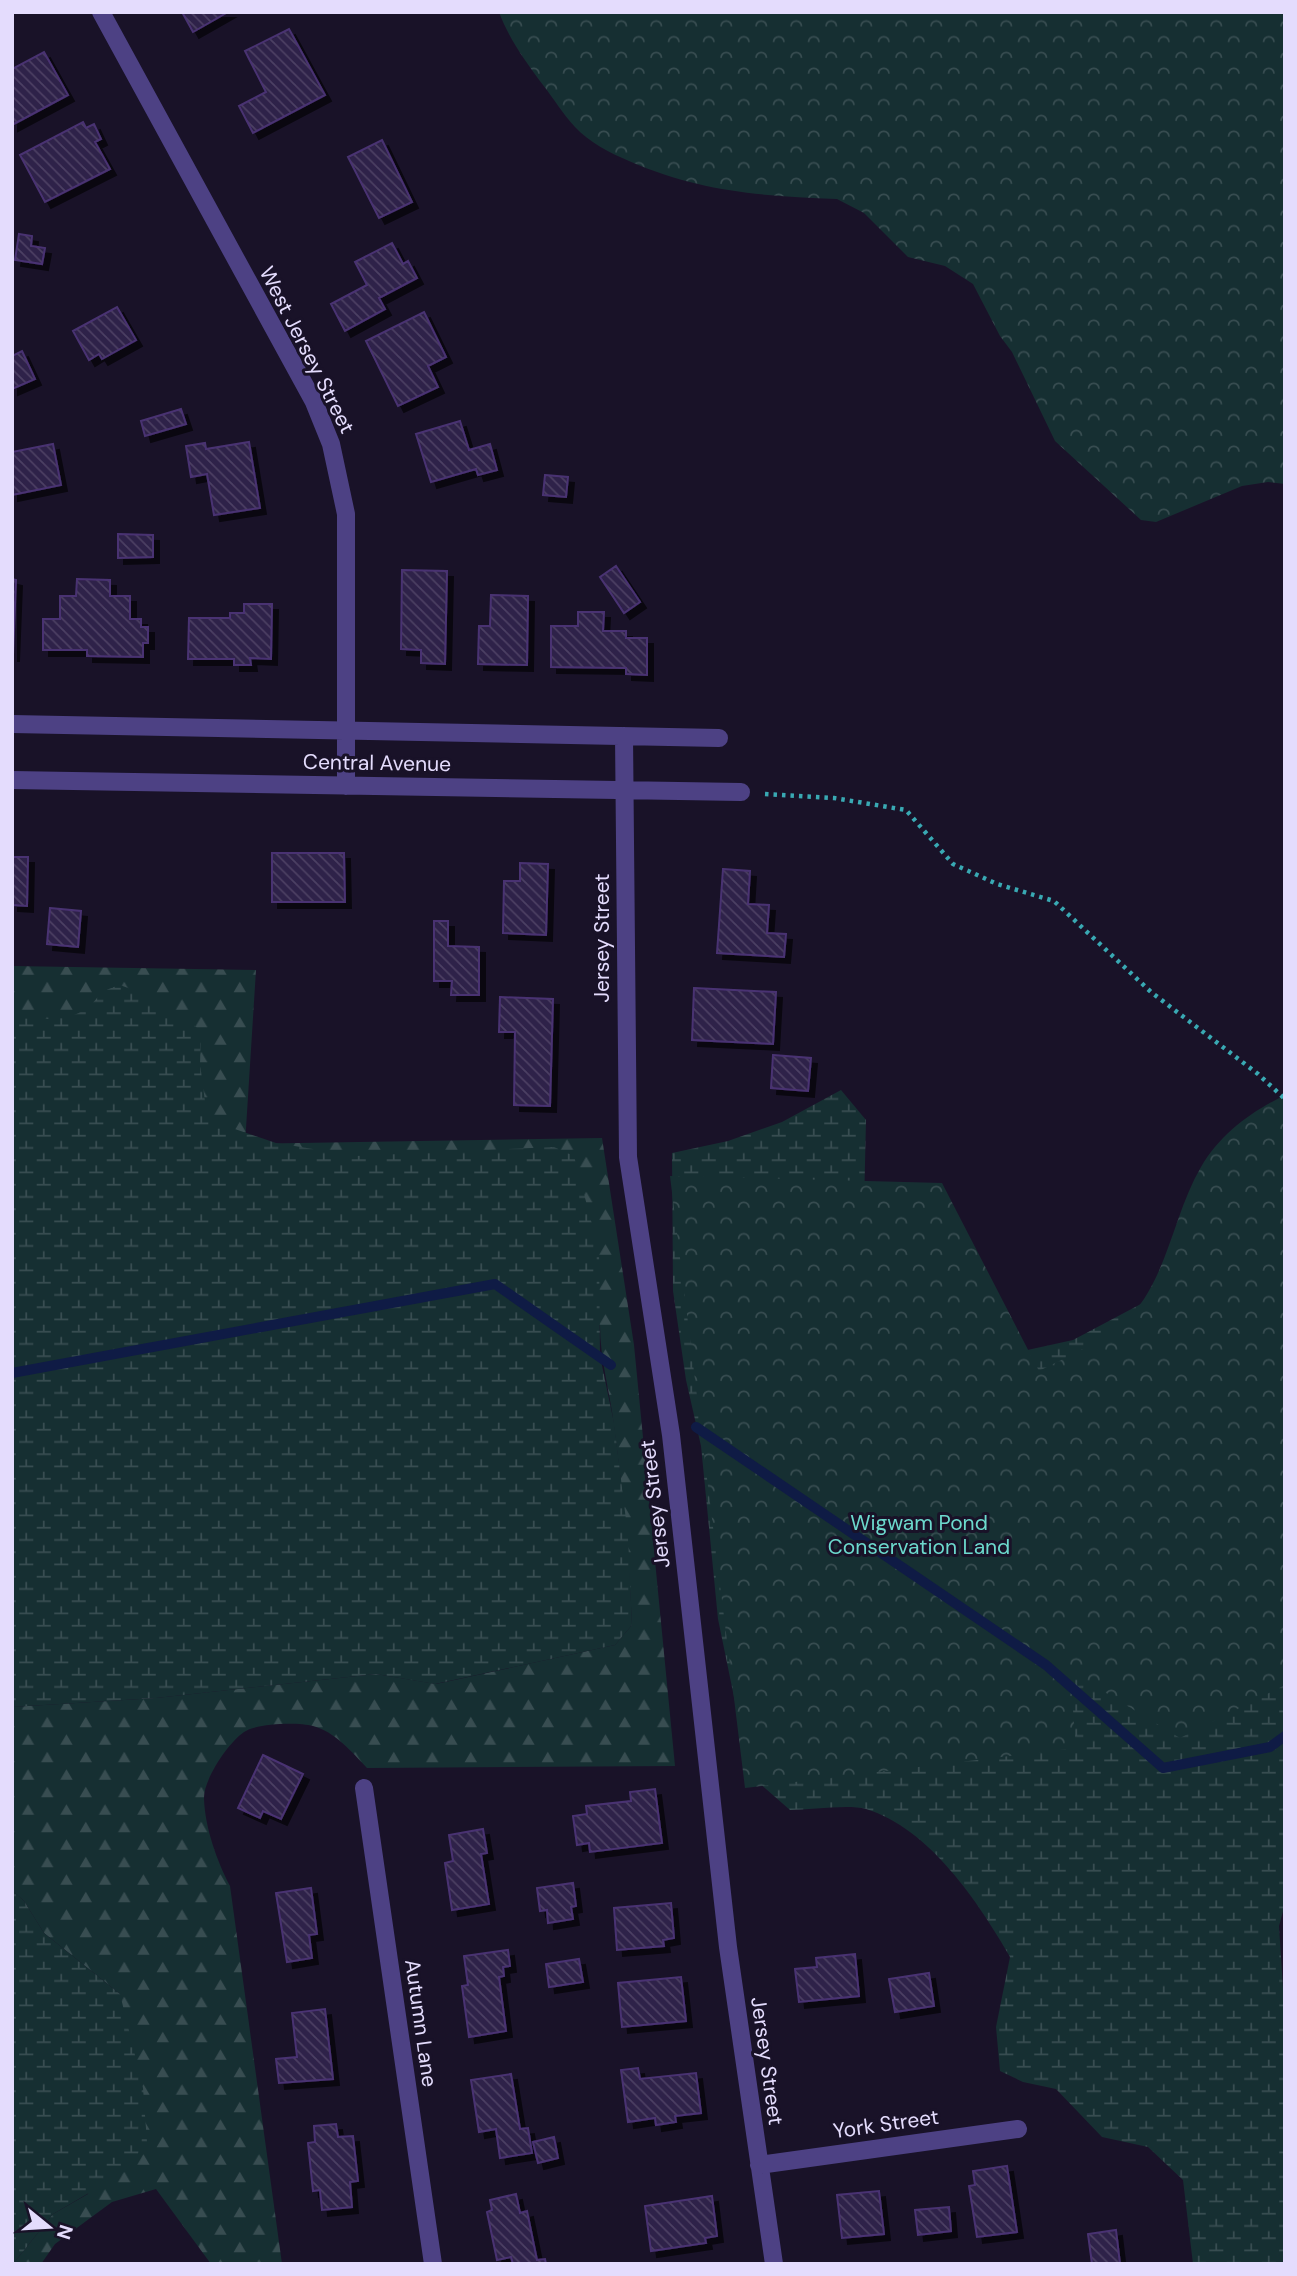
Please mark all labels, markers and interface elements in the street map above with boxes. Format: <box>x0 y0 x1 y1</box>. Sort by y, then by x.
street label: West Jersey Street <box>253 262 361 438</box>
street label: Central Avenue <box>303 748 451 778</box>
street label: Jersey Street <box>588 873 616 1003</box>
street label: Jersey Street <box>633 1438 677 1570</box>
park label: Wigwam Pond Conservation Land <box>828 1509 1010 1561</box>
street label: Autumn Lane <box>398 1957 444 2089</box>
street label: Jersey Street <box>744 1995 790 2127</box>
street label: York Street <box>831 2103 941 2145</box>
north arrow <box>14 2192 84 2262</box>
text: N <box>51 2222 79 2243</box>

